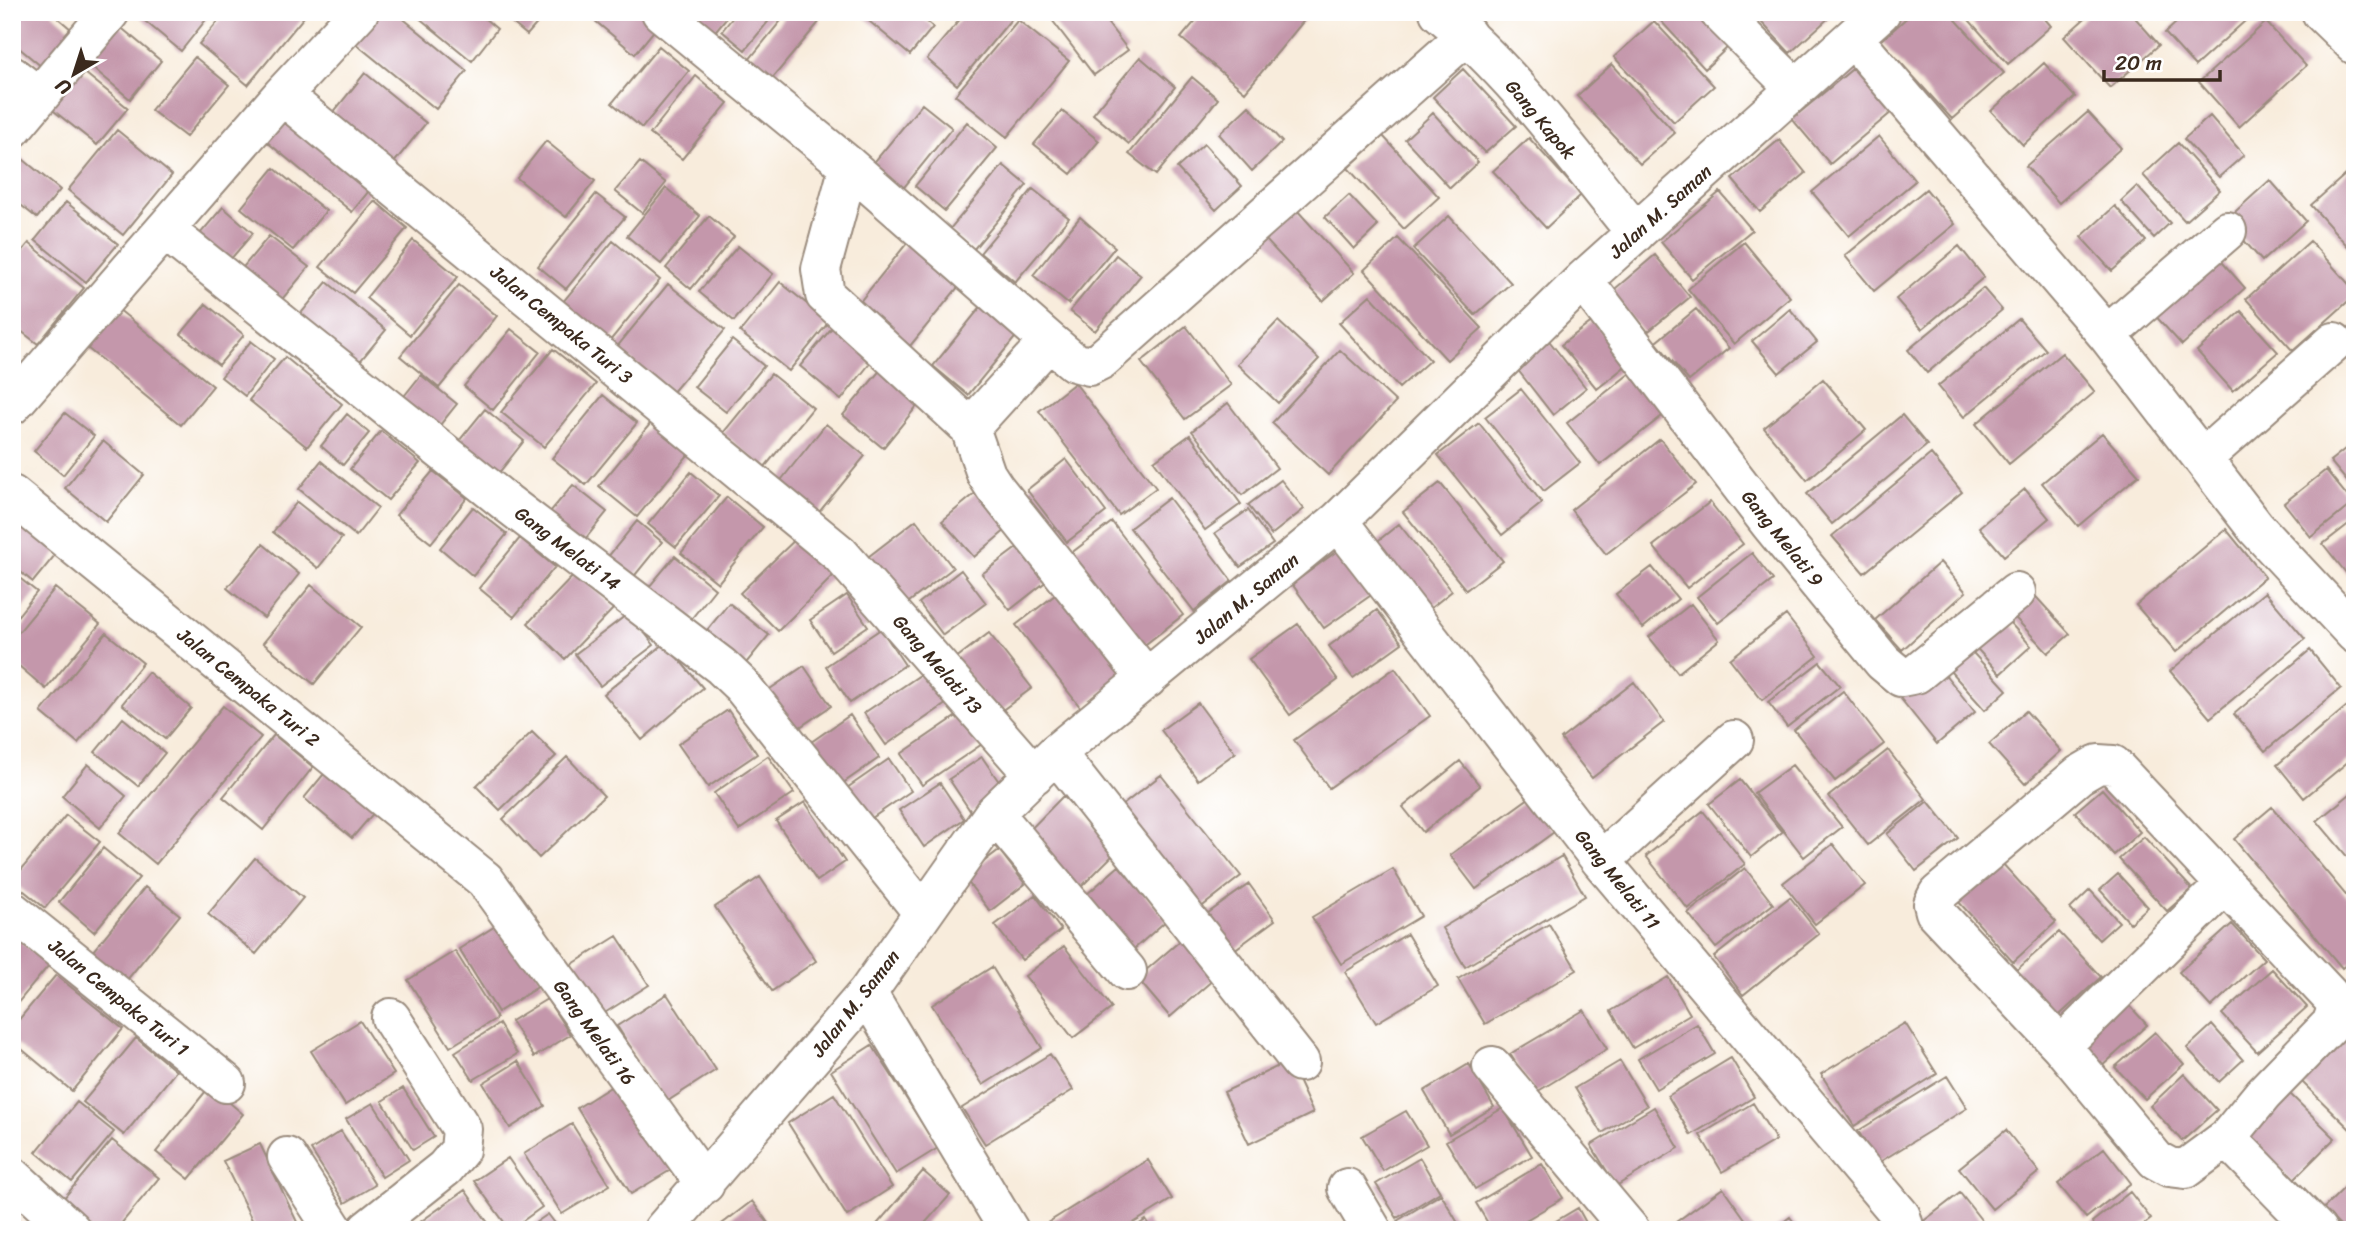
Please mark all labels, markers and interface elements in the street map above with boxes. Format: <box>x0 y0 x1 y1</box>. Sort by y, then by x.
north arrow <box>38 38 108 108</box>
scale bar <box>2104 38 2220 82</box>
text: 20 m <box>2115 44 2162 82</box>
text: U <box>47 69 79 104</box>
street label: Gang Kapok <box>1497 72 1585 168</box>
street label: Jalan M. Saman <box>1600 156 1720 268</box>
street label: Jalan Cempaka Turi 3 <box>482 256 641 393</box>
street label: Gang Melati 9 <box>1733 482 1832 594</box>
street label: Gang Melati 14 <box>508 497 628 599</box>
street label: Jalan M. Saman <box>1185 544 1307 653</box>
street label: Gang Melati 13 <box>884 607 991 722</box>
street label: Jalan Cempaka Turi 2 <box>169 618 328 756</box>
street label: Gang Melati 11 <box>1566 822 1669 937</box>
street label: Jalan Cempaka Turi 1 <box>40 929 196 1065</box>
street label: Jalan M. Saman <box>802 942 908 1065</box>
street label: Gang Melati 16 <box>545 972 645 1092</box>

